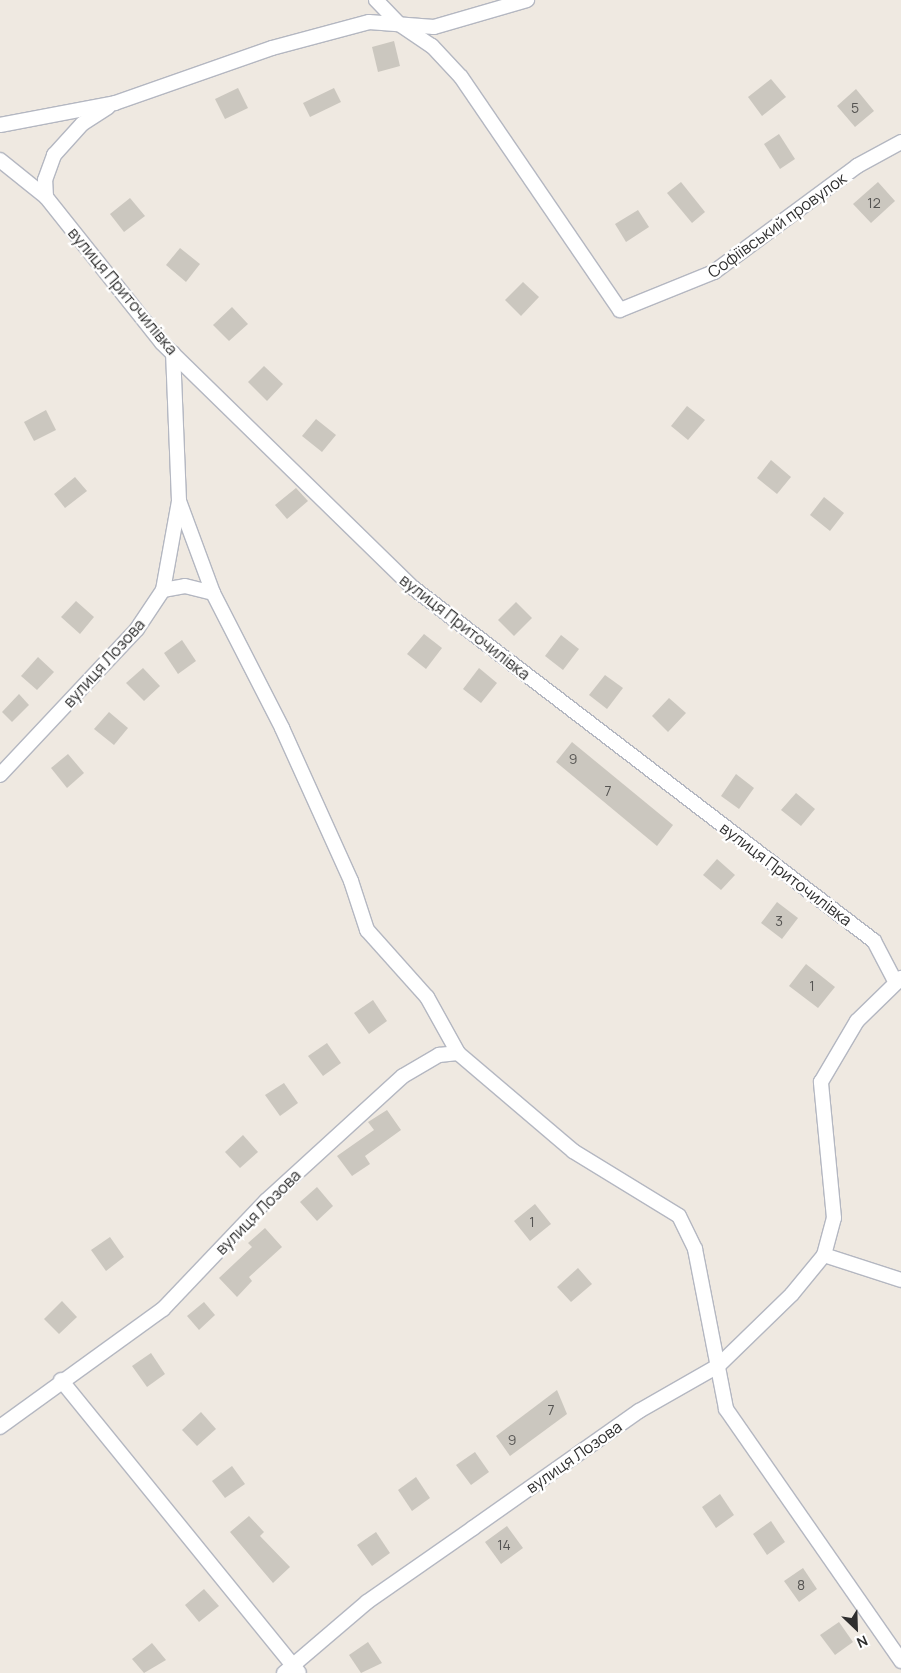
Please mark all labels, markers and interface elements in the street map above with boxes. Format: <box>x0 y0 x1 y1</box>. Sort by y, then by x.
house number: 5 <box>851 100 859 116</box>
street label: Софіївський провулок <box>704 168 850 282</box>
house number: 12 <box>867 195 881 211</box>
street label: вулиця Приточилівка <box>64 224 182 358</box>
street label: вулиця Приточилівка <box>396 570 534 684</box>
street label: вулиця Лозова <box>59 615 149 711</box>
house number: 9 <box>569 751 577 767</box>
house number: 7 <box>604 783 612 799</box>
street label: вулиця Приточилівка <box>716 818 856 930</box>
house number: 3 <box>775 913 783 929</box>
house number: 1 <box>809 978 815 994</box>
street label: вулиця Лозова <box>211 1165 305 1259</box>
house number: 1 <box>529 1214 535 1230</box>
house number: 7 <box>547 1402 555 1418</box>
street label: вулиця Лозова <box>522 1417 626 1497</box>
house number: 9 <box>508 1432 516 1448</box>
house number: 14 <box>497 1537 511 1553</box>
house number: 8 <box>797 1577 805 1593</box>
north arrow <box>831 1603 881 1653</box>
text: N <box>854 1631 871 1653</box>

